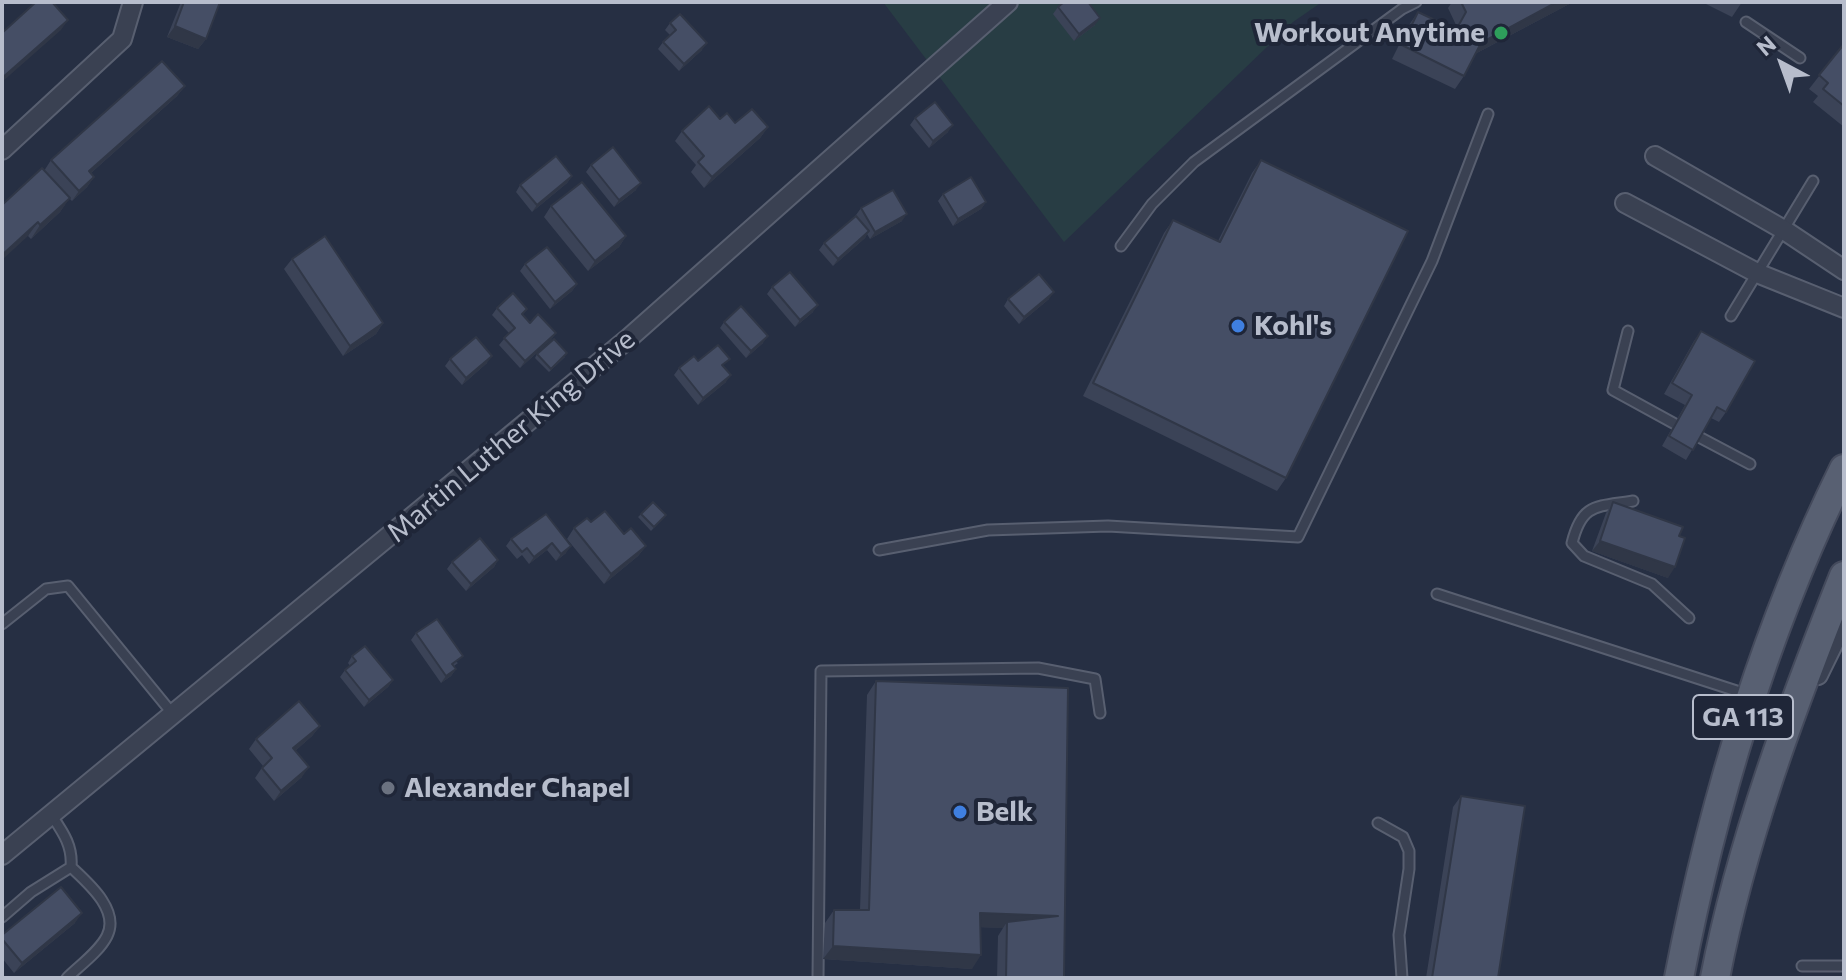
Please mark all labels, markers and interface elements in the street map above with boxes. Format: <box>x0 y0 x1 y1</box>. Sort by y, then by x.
place label: Workout Anytime <box>1254 16 1485 50</box>
marker: Workout Anytime <box>1492 24 1510 42</box>
north arrow <box>1742 24 1822 104</box>
text: N <box>1751 30 1781 61</box>
place label: Kohl's <box>1254 309 1332 343</box>
marker: Kohl's <box>1229 317 1247 335</box>
street label: Martin Luther King Drive <box>380 322 642 550</box>
road number: GA 113 <box>1693 695 1793 739</box>
place label: Alexander Chapel <box>404 771 630 805</box>
marker: Alexander Chapel <box>379 779 397 797</box>
place label: Belk <box>976 795 1033 829</box>
marker: Belk <box>951 803 969 821</box>

